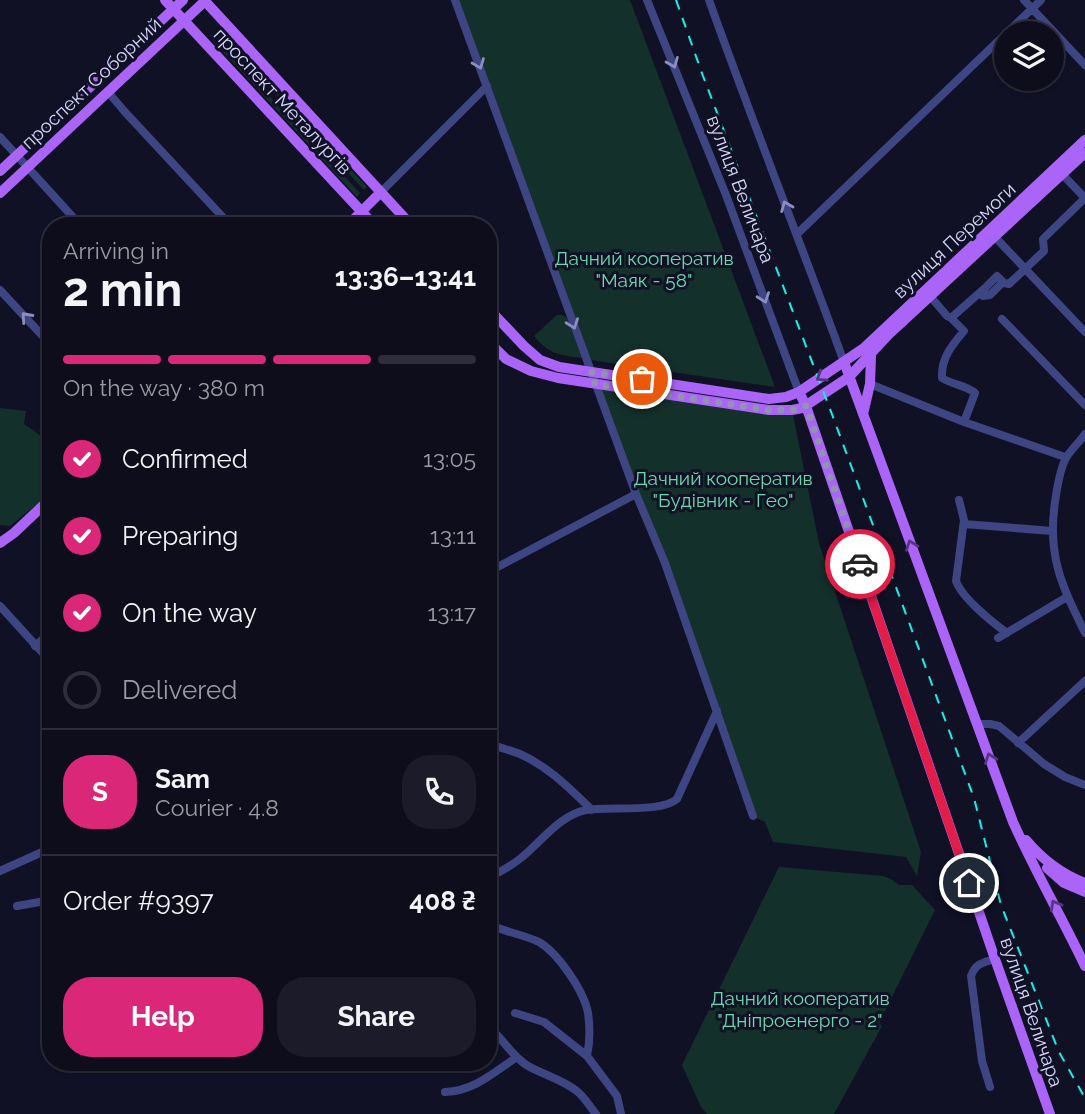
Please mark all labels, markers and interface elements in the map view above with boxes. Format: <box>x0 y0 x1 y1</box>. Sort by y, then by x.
street label: проспект Соборний <box>17 13 165 153</box>
map controls <box>994 21 1064 91</box>
button: layers <box>994 21 1064 91</box>
street label: проспект Металургів <box>210 23 356 179</box>
one-way arrow <box>471 57 485 69</box>
one-way arrow <box>664 57 678 69</box>
street label: вулиця Величара <box>703 112 779 266</box>
street label: вулиця Перемоги <box>888 178 1020 302</box>
one-way arrow <box>781 201 795 213</box>
text: Arriving in <box>63 237 169 264</box>
park label: Дачний кооператив "Маяк - 58" <box>554 247 734 291</box>
text: 13:36–13:41 <box>335 262 476 292</box>
text: 2 min <box>63 263 182 317</box>
one-way arrow <box>756 292 770 304</box>
one-way arrow <box>21 313 34 326</box>
one-way arrow <box>565 317 579 329</box>
pin <box>612 349 672 409</box>
icon: bag <box>623 360 661 398</box>
one-way arrow <box>816 369 829 382</box>
text: On the way · 380 m <box>63 374 265 401</box>
icon: check <box>63 440 101 478</box>
text: Confirmed <box>122 444 248 474</box>
text: 13:05 <box>423 445 476 472</box>
park label: Дачний кооператив "Будівник - Гео" <box>633 467 813 511</box>
icon: check <box>63 517 101 555</box>
text: Preparing <box>122 521 238 551</box>
text: 13:11 <box>430 522 476 549</box>
courier <box>825 529 895 599</box>
one-way arrow <box>905 539 919 551</box>
icon: car <box>841 545 879 583</box>
icon: check <box>63 594 101 632</box>
text: On the way <box>122 598 257 628</box>
text: 13:17 <box>428 599 476 626</box>
text: Delivered <box>122 675 237 705</box>
one-way arrow <box>984 753 998 765</box>
button: phone <box>402 755 476 829</box>
text: Sam <box>155 764 210 794</box>
text: S <box>92 777 108 807</box>
text: Courier · 4.8 <box>155 794 279 821</box>
pin <box>939 853 999 913</box>
icon: home <box>950 864 988 902</box>
text: Order #9397 <box>63 886 214 916</box>
text: 408 ₴ <box>409 886 476 916</box>
one-way arrow <box>1050 900 1063 912</box>
street label: вулиця Величара <box>996 934 1068 1090</box>
button: Help <box>63 977 263 1057</box>
button: Share <box>277 977 476 1057</box>
park label: Дачний кооператив "Дніпроенерго - 2" <box>710 987 890 1031</box>

